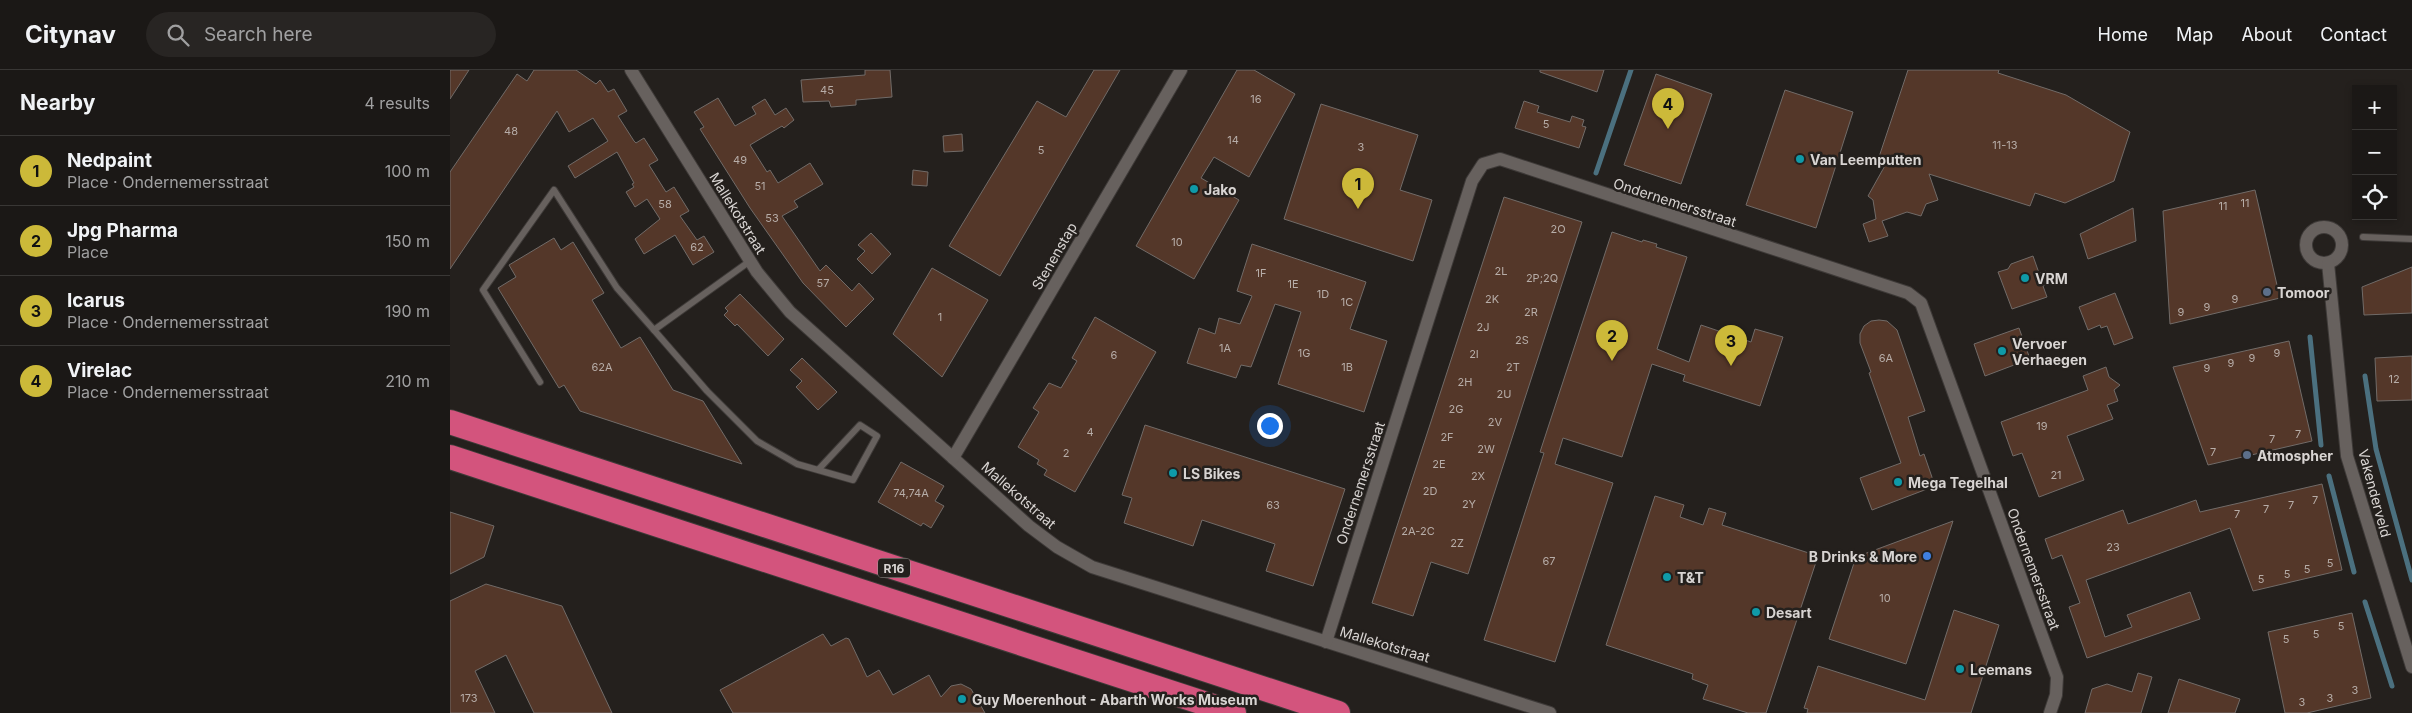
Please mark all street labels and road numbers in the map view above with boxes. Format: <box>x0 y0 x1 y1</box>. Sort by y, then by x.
street label: Mallekotstraat <box>706 169 770 257</box>
street label: Ondernemersstraat <box>1611 174 1739 230</box>
street label: Stenenstap <box>1028 219 1080 293</box>
street label: Ondernemersstraat <box>1332 419 1388 547</box>
street label: Vakenderveld <box>2355 447 2395 539</box>
street label: Mallekotstraat <box>978 458 1060 532</box>
street label: Ondernemersstraat <box>2004 506 2064 633</box>
road number: R16 <box>878 558 910 578</box>
street label: Mallekotstraat <box>1338 622 1432 666</box>

